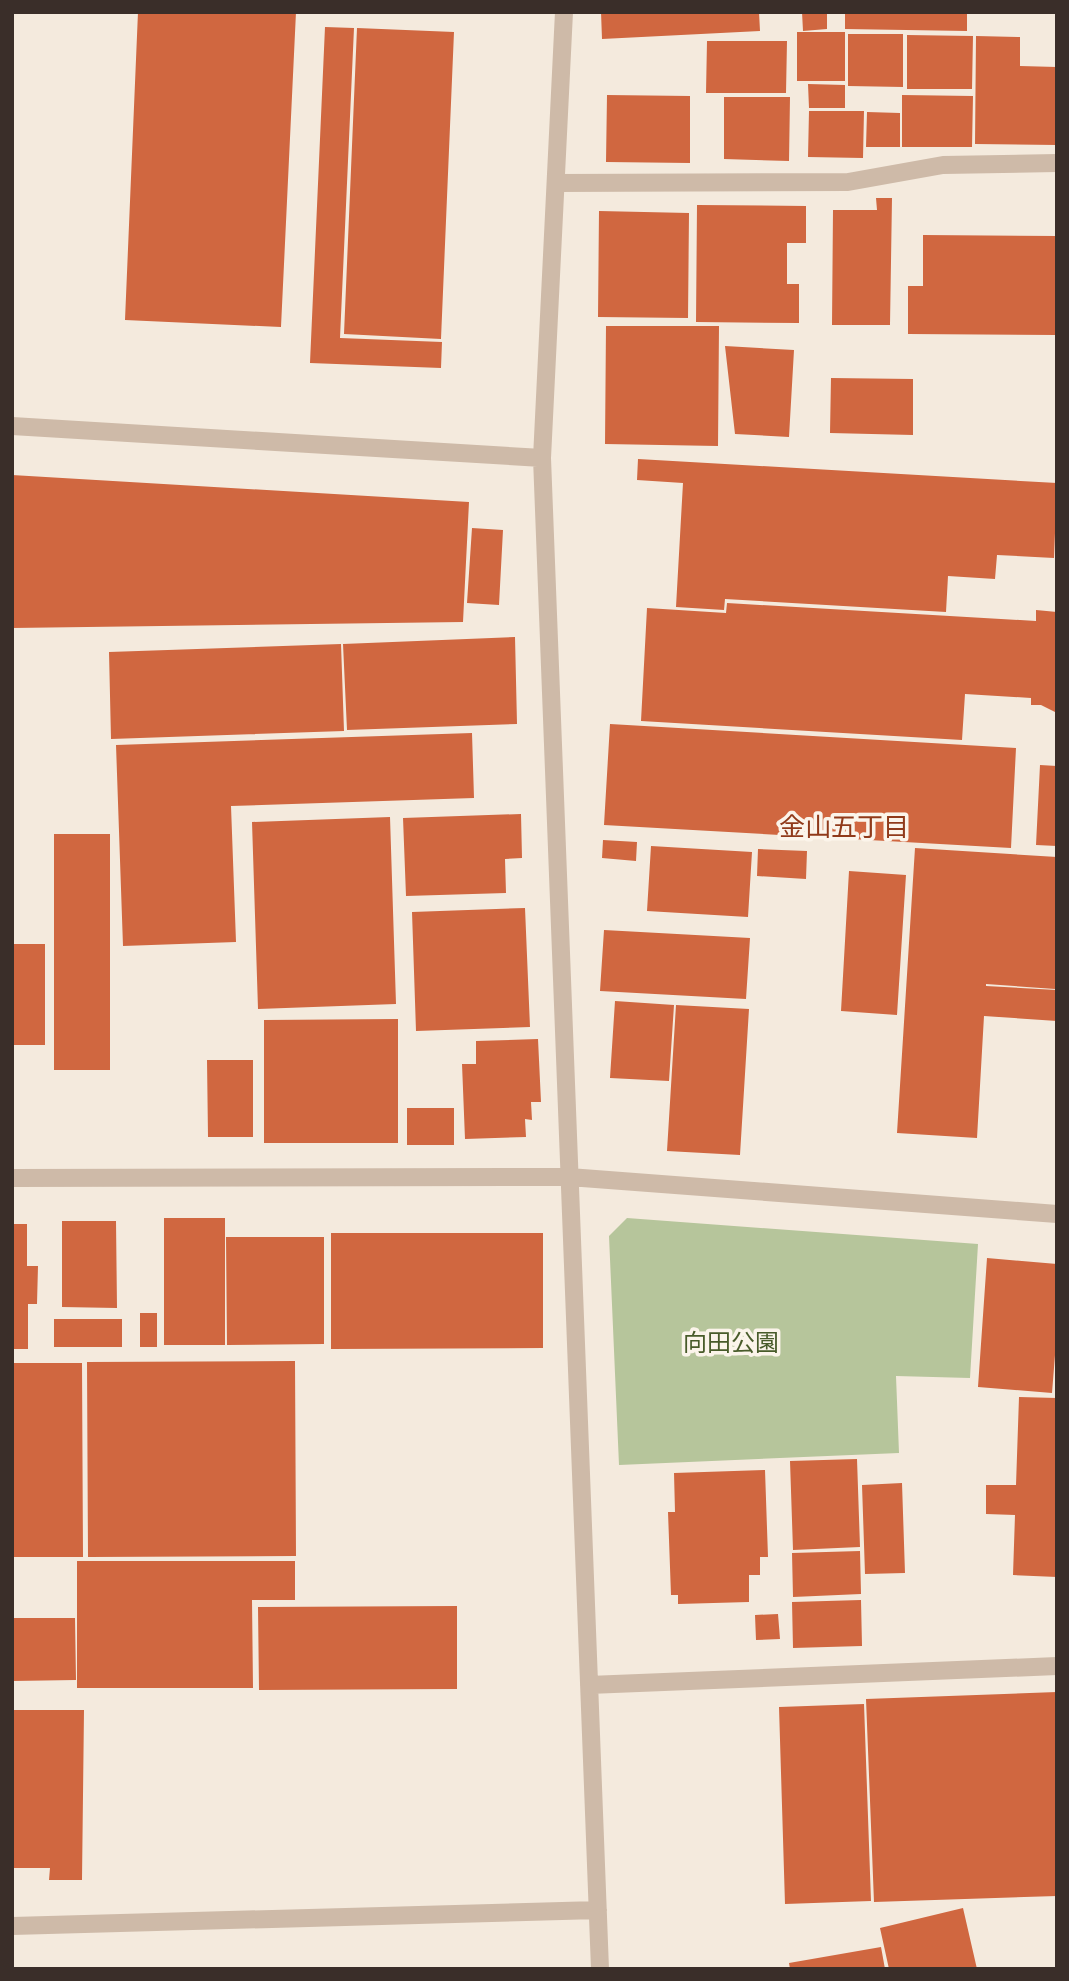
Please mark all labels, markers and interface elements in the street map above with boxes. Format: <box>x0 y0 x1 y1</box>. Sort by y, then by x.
district label: 金山五丁目 <box>779 810 909 845</box>
park label: 向田公園 <box>683 1327 779 1359</box>

